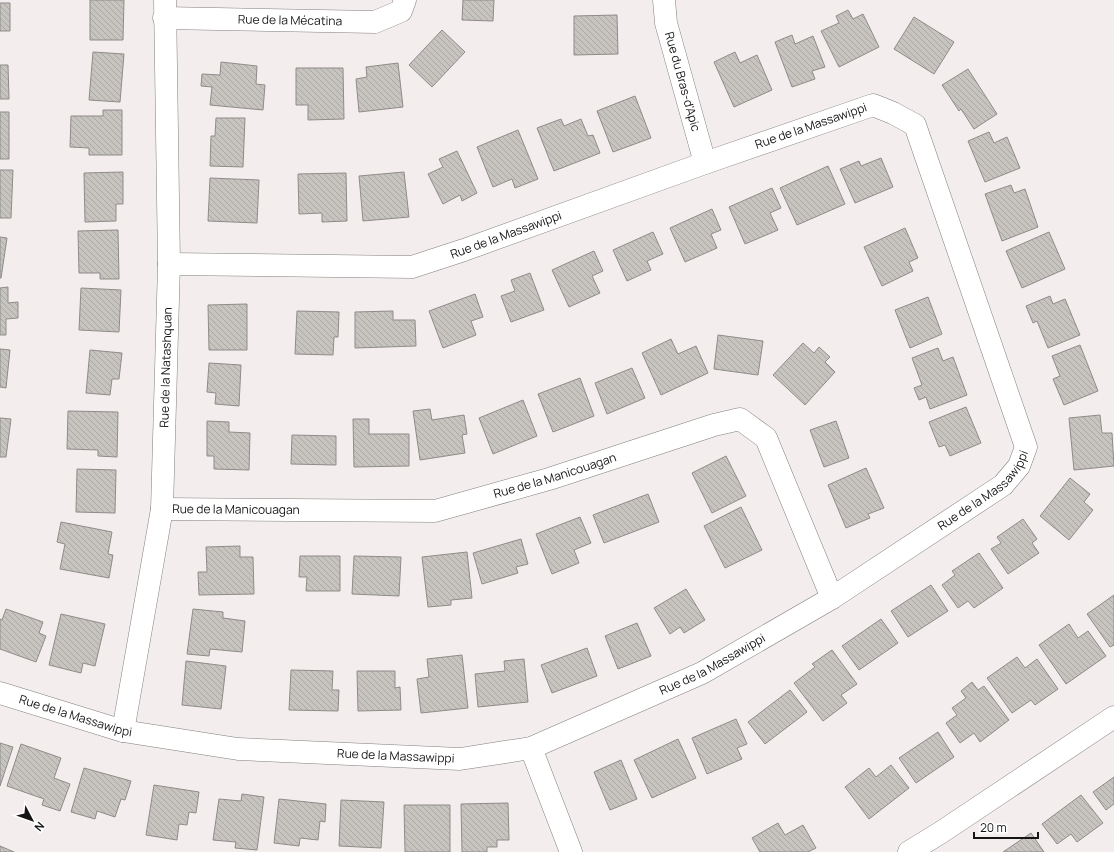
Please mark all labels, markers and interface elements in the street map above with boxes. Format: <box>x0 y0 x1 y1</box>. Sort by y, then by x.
street label: Rue de la Mécatina <box>238 10 342 29</box>
street label: Rue du Bras-d'Apic <box>661 30 705 134</box>
street label: Rue de la Massawippi <box>753 98 869 153</box>
street label: Rue de la Massawippi <box>448 206 564 263</box>
street label: Rue de la Natashquan <box>155 307 176 428</box>
street label: Rue de la Massawippi <box>934 448 1032 534</box>
street label: Rue de la Manicouagan <box>491 449 618 502</box>
street label: Rue de la Manicouagan <box>172 500 300 518</box>
street label: Rue de la Massawippi <box>657 629 768 699</box>
street label: Rue de la Massawippi <box>17 690 133 740</box>
street label: Rue de la Massawippi <box>337 744 455 767</box>
north arrow <box>12 800 52 840</box>
scale bar <box>974 814 1038 840</box>
text: N <box>32 819 48 835</box>
text: 20 m <box>980 819 1007 836</box>

